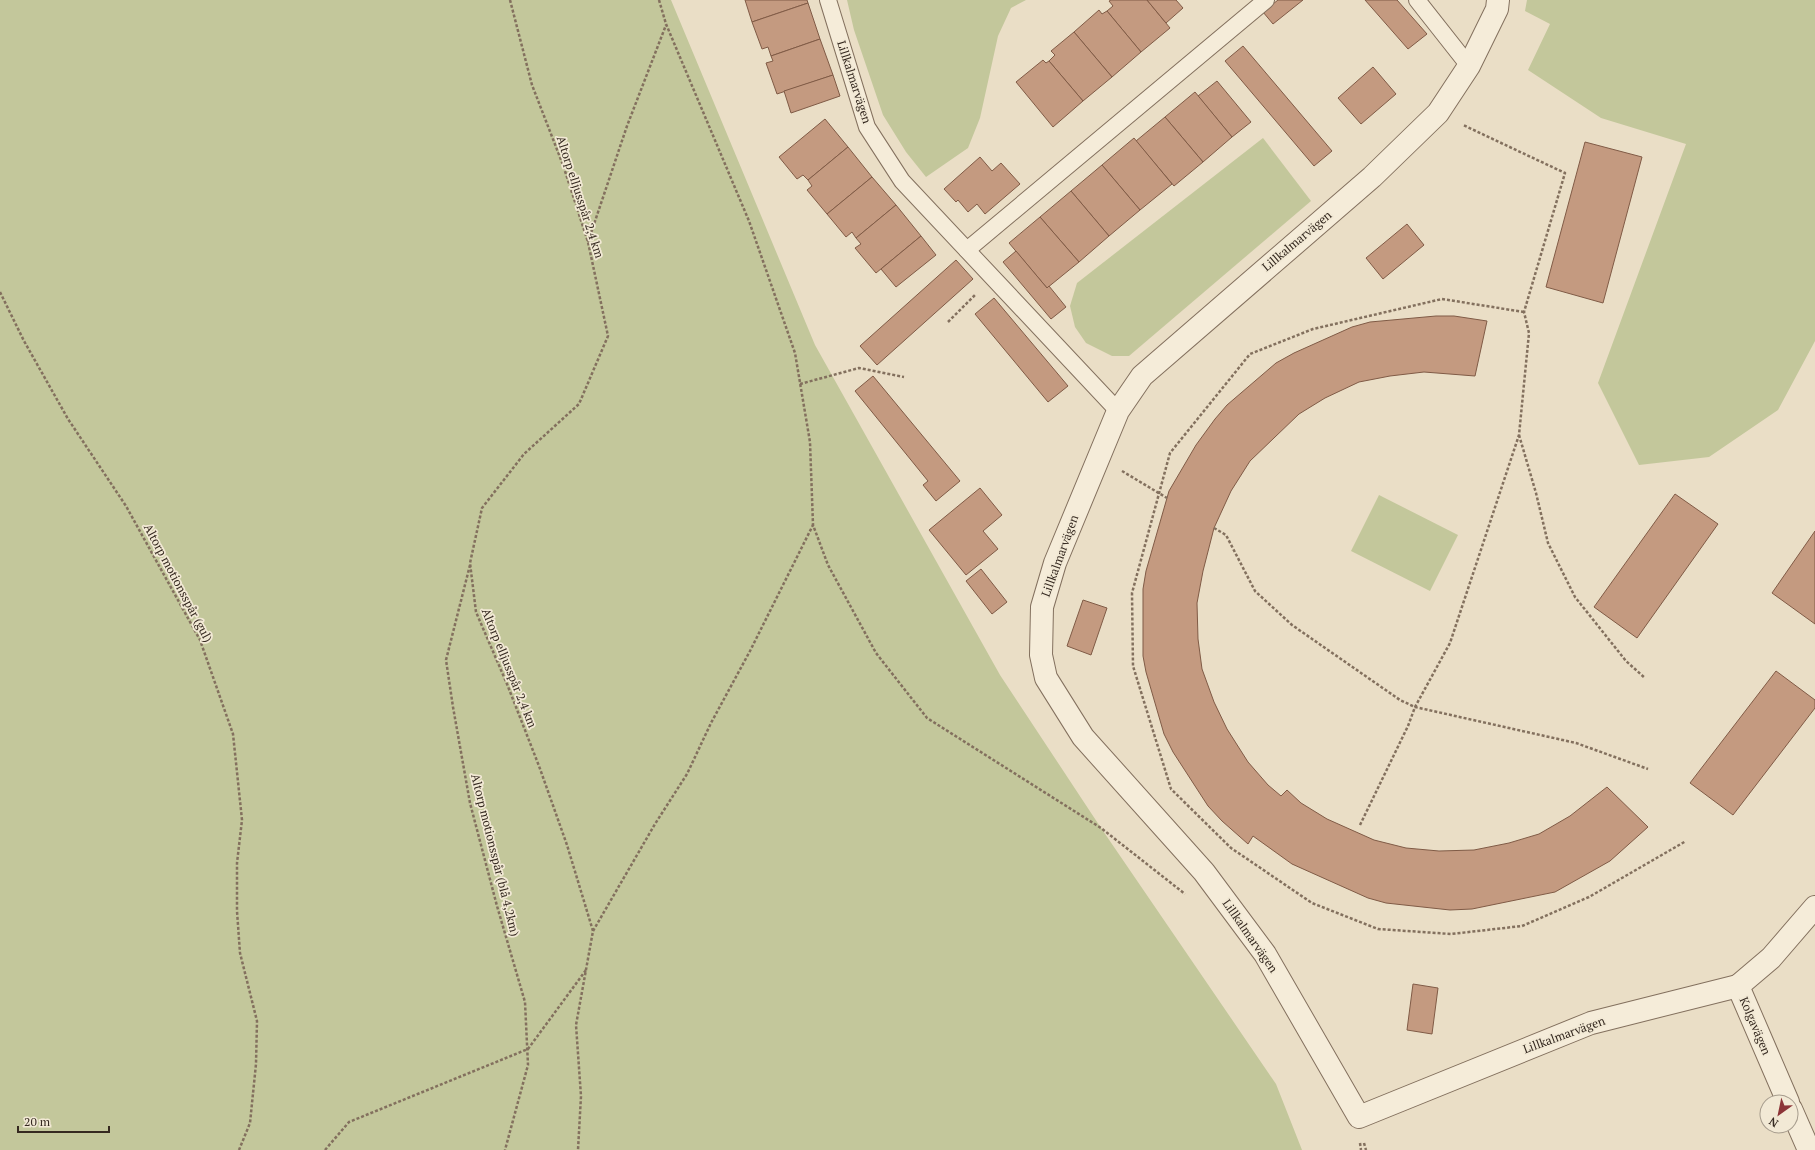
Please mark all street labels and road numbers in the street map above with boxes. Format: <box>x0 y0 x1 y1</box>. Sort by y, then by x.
street label: Lillkalmarvägen <box>834 39 875 125</box>
street label: Altorp elljusspår 2,4 km <box>554 134 607 260</box>
street label: Lillkalmarvägen <box>1259 207 1334 274</box>
street label: Lillkalmarvägen <box>1038 513 1081 599</box>
street label: Altorp motionsspår (gul) <box>141 521 216 644</box>
street label: Altorp elljusspår 2,4 km <box>479 606 540 730</box>
street label: Altorp motionsspår (blå 4,2km) <box>468 772 523 938</box>
street label: Lillkalmarvägen <box>1220 896 1281 975</box>
street label: Kolgavägen <box>1737 995 1774 1057</box>
street label: Lillkalmarvägen <box>1521 1013 1607 1056</box>

